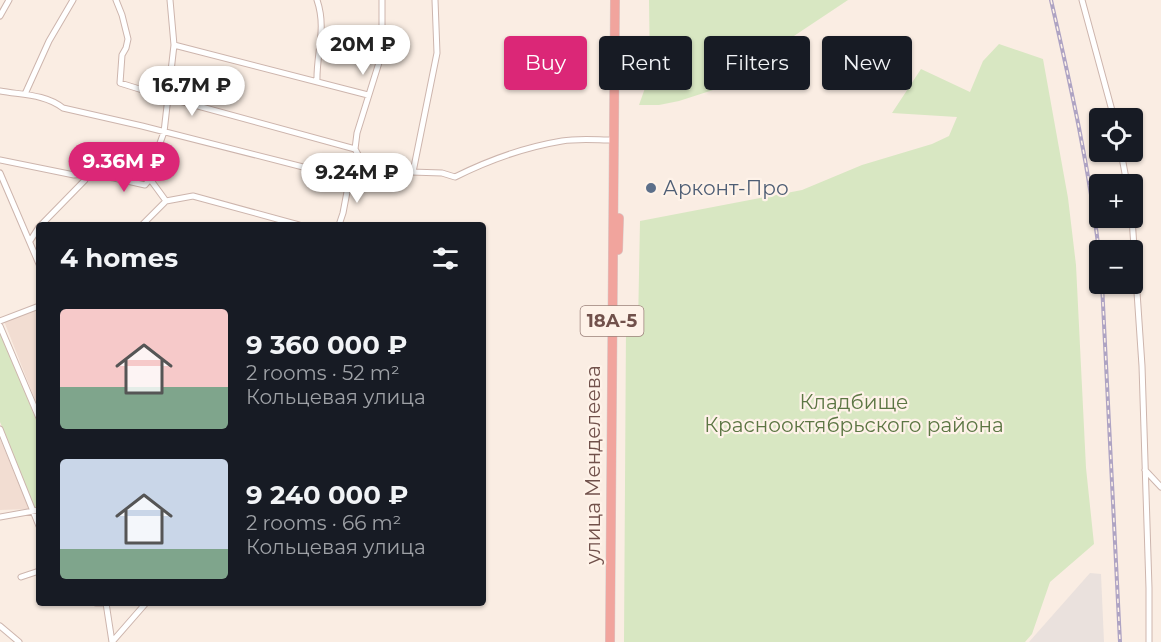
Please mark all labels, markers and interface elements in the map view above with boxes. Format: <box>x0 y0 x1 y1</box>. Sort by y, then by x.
pin: 20M ₽ <box>321 25 405 76</box>
text: 20M ₽ <box>330 32 396 56</box>
chip: Buy <box>504 36 587 90</box>
chip: Rent <box>599 36 692 90</box>
chip: Filters <box>704 36 810 90</box>
chip: New <box>822 36 912 90</box>
pin: 16.7M ₽ <box>137 66 247 117</box>
text: 16.7M ₽ <box>153 73 231 97</box>
map controls <box>1089 108 1143 294</box>
button: locate <box>1089 108 1143 162</box>
pin: 9.36M ₽ <box>69 142 179 193</box>
text: 9.36M ₽ <box>83 149 165 173</box>
pin: 9.24M ₽ <box>302 153 412 204</box>
text: 9.24M ₽ <box>315 160 399 184</box>
button: + <box>1089 174 1143 228</box>
place label: Арконт-Про <box>663 176 789 200</box>
marker: Арконт-Про <box>644 181 658 195</box>
button: − <box>1089 240 1143 294</box>
text: 4 homes <box>60 242 178 274</box>
icon: filters <box>429 242 462 275</box>
road number: 18А-5 <box>580 306 644 336</box>
text: 9 360 000 ₽ <box>246 329 407 361</box>
icon: home <box>108 333 180 405</box>
text: 2 rooms · 52 m² <box>246 361 400 385</box>
street label: улица Менделеева <box>581 365 605 566</box>
text: Кольцевая улица <box>246 385 426 409</box>
park label: Кладбище Краснооктябрьского района <box>704 390 1004 437</box>
text: 9 240 000 ₽ <box>246 479 408 511</box>
icon: home <box>108 483 180 555</box>
text: 2 rooms · 66 m² <box>246 511 401 535</box>
text: Кольцевая улица <box>246 535 426 559</box>

